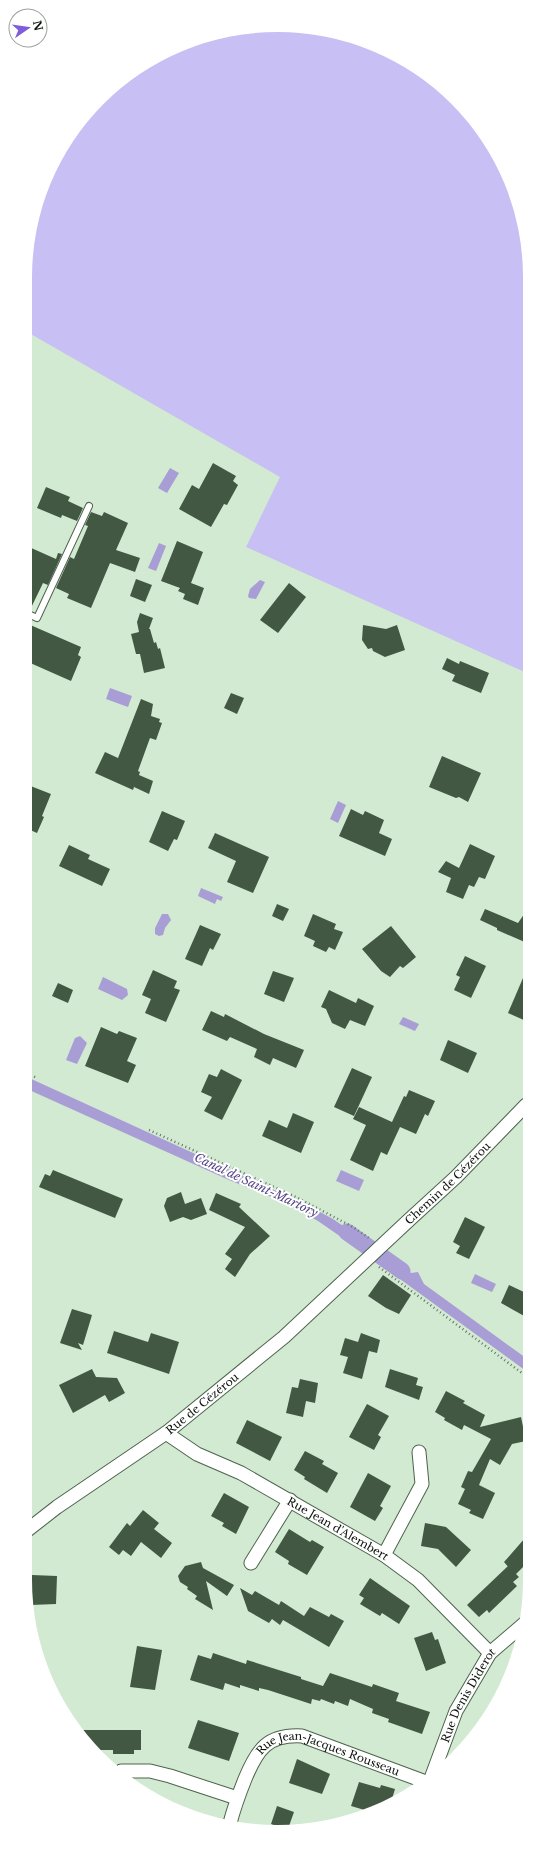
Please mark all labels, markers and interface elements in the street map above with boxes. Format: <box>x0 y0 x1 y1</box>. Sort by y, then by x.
north arrow <box>8 8 48 48</box>
text: N <box>30 19 46 33</box>
street label: Chemin de Cézérou <box>402 1139 494 1227</box>
water label: Canal de Saint-Martory <box>192 1149 321 1220</box>
street label: Rue de Cézérou <box>163 1369 242 1437</box>
street label: Rue Jean d'Alembert <box>284 1494 392 1564</box>
street label: Rue Denis Diderot <box>438 1644 499 1744</box>
street label: Rue Jean-Jacques Rousseau <box>253 1729 402 1779</box>

